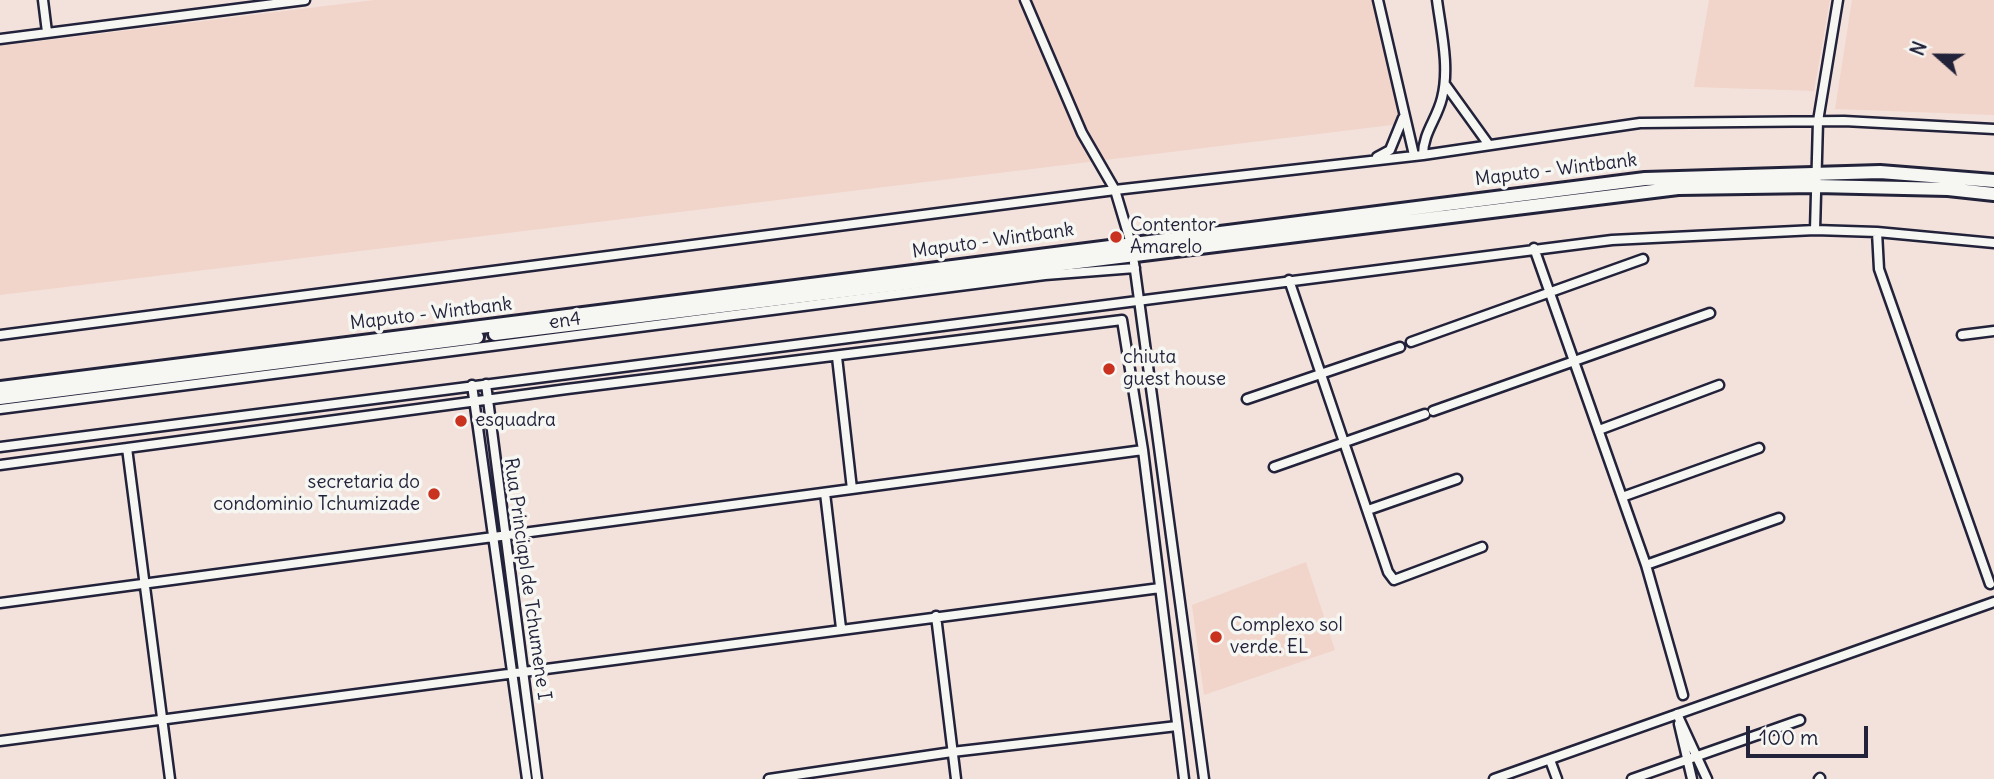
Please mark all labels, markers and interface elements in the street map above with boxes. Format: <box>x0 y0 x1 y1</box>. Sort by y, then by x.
north arrow <box>1903 21 1973 91</box>
text: N <box>1905 38 1932 59</box>
street label: Maputo - Wintbank <box>1474 149 1638 191</box>
place label: Contentor Amarelo <box>1130 215 1216 259</box>
street label: Maputo - Wintbank <box>911 218 1075 264</box>
marker: Contentor Amarelo <box>1108 229 1124 245</box>
street label: Maputo - Wintbank <box>349 293 513 335</box>
street label: en4 <box>547 307 583 335</box>
place label: chiuta guest house <box>1123 347 1226 391</box>
marker: chiuta guest house <box>1101 361 1117 377</box>
place label: esquadra <box>475 410 556 432</box>
marker: esquadra <box>453 413 469 429</box>
street label: Rua Princiapl de Tchumene I <box>499 456 555 702</box>
place label: secretaria do condominio Tchumizade <box>213 472 420 516</box>
marker: secretaria do condominio Tchumizade <box>426 486 442 502</box>
place label: Complexo sol verde. EL <box>1230 615 1343 659</box>
marker: Complexo sol verde. EL <box>1208 629 1224 645</box>
scale bar <box>1749 712 1871 756</box>
text: 100 m <box>1759 724 1818 751</box>

